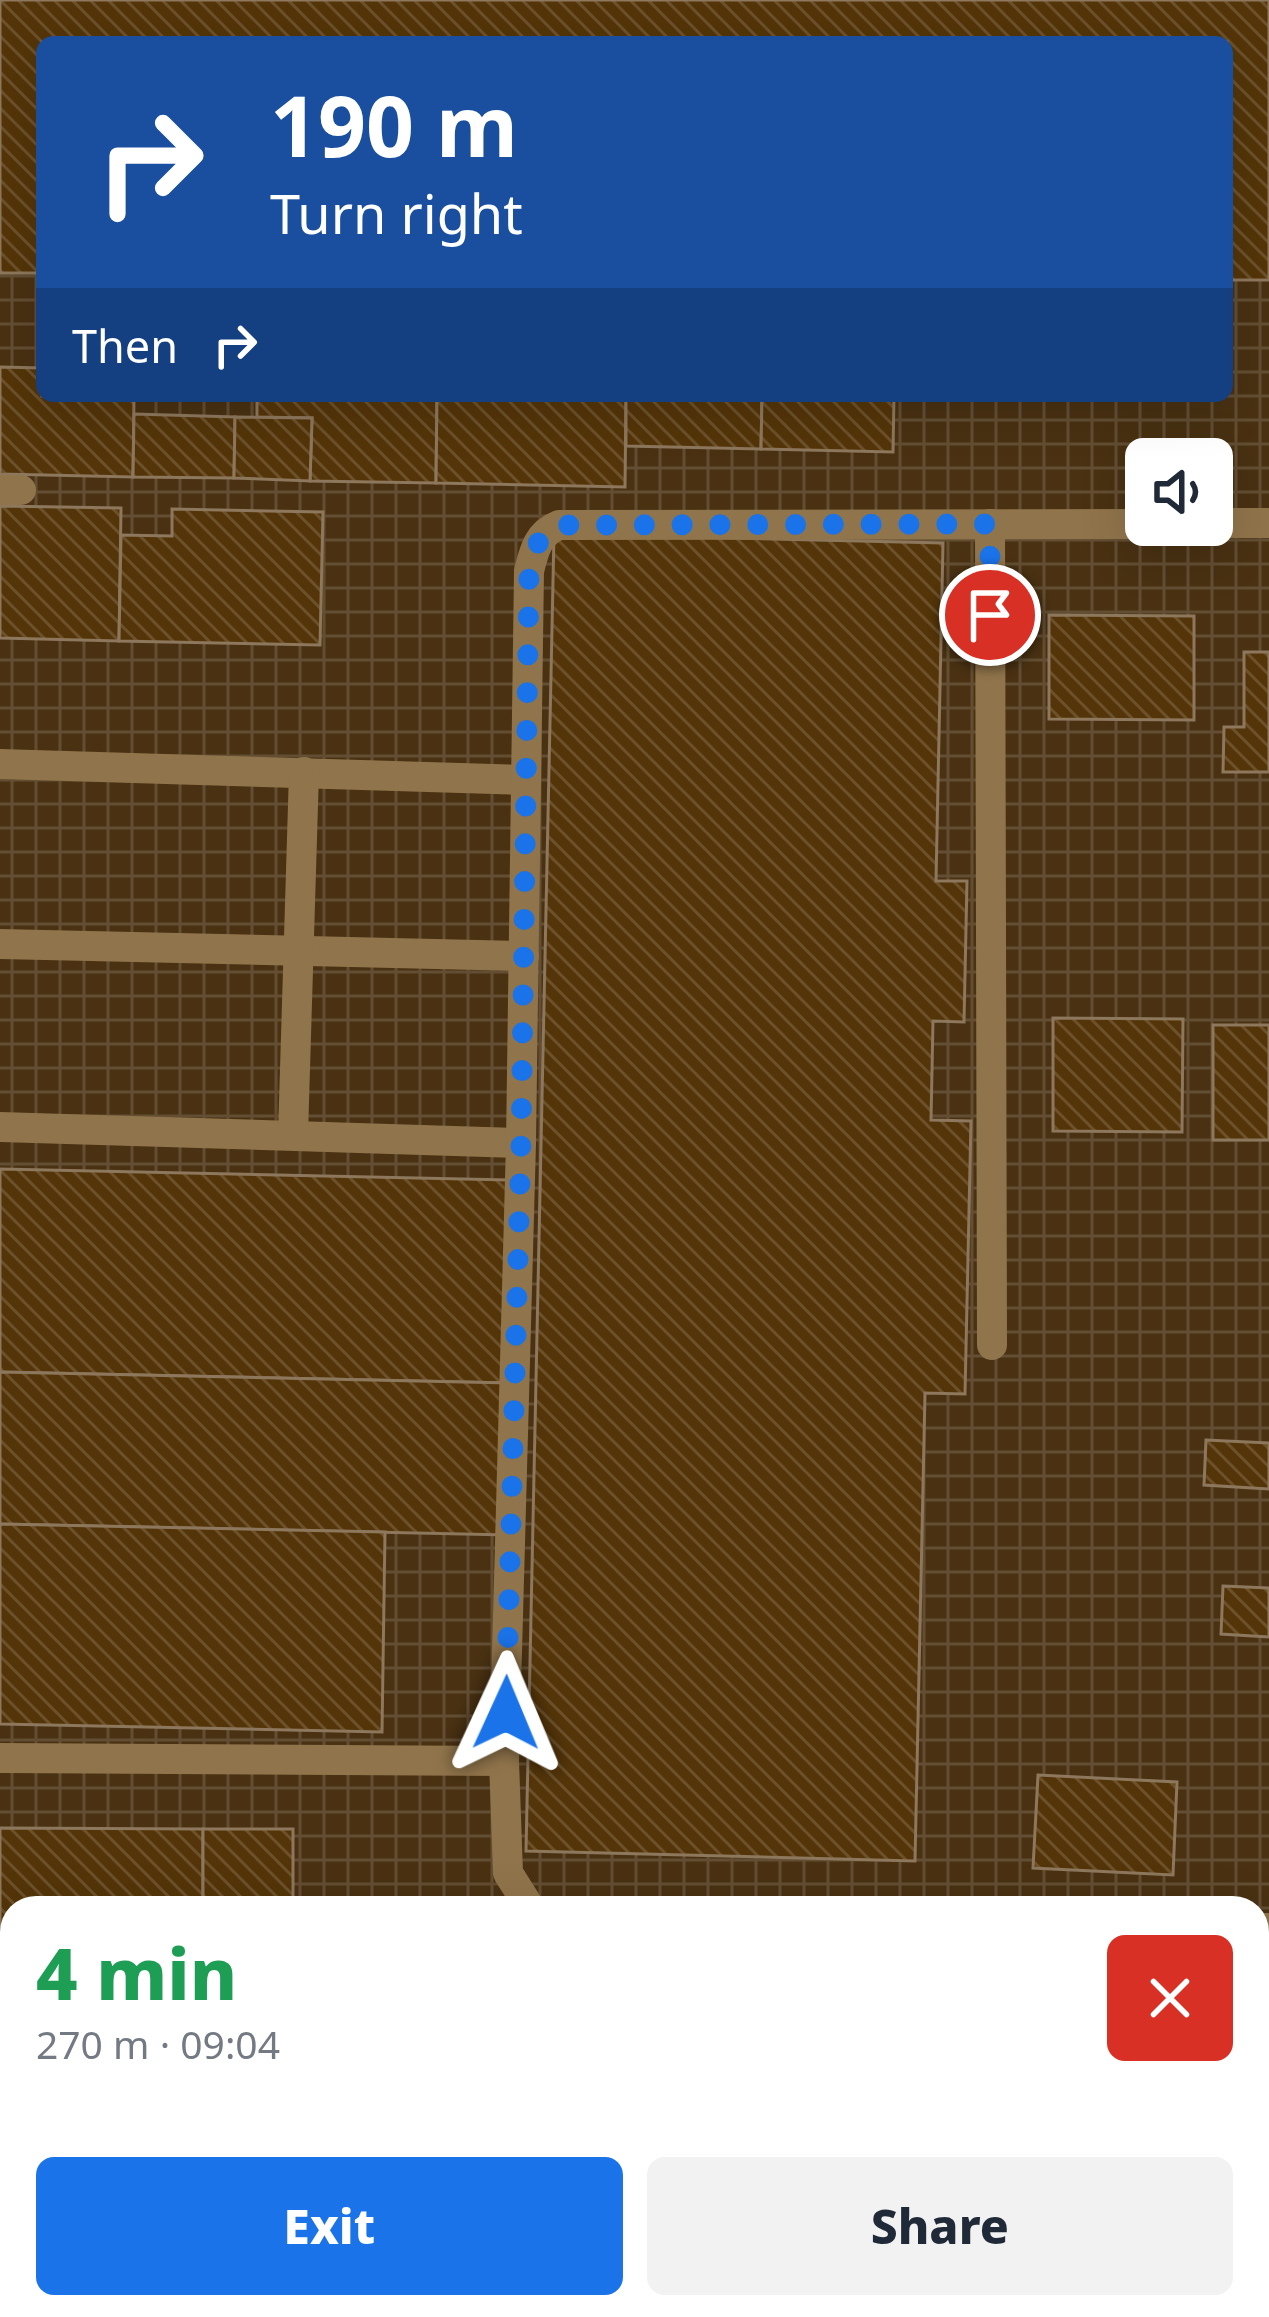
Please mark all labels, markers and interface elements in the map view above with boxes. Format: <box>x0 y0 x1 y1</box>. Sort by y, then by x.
text: 190 m <box>270 67 518 182</box>
icon: right <box>72 84 228 240</box>
text: Turn right <box>270 176 523 250</box>
icon: right <box>202 312 268 378</box>
text: Then <box>72 315 178 376</box>
map controls <box>1125 438 1233 546</box>
button: sound <box>1125 438 1233 546</box>
pin <box>939 564 1041 666</box>
icon: arrive <box>957 582 1023 648</box>
position arrow <box>443 1650 569 1776</box>
text: 4 min <box>36 1923 237 2021</box>
button: close <box>1107 1935 1233 2061</box>
text: 270 m · 09:04 <box>36 2017 280 2070</box>
button: Exit <box>36 2157 623 2295</box>
button: Share <box>647 2157 1233 2295</box>

